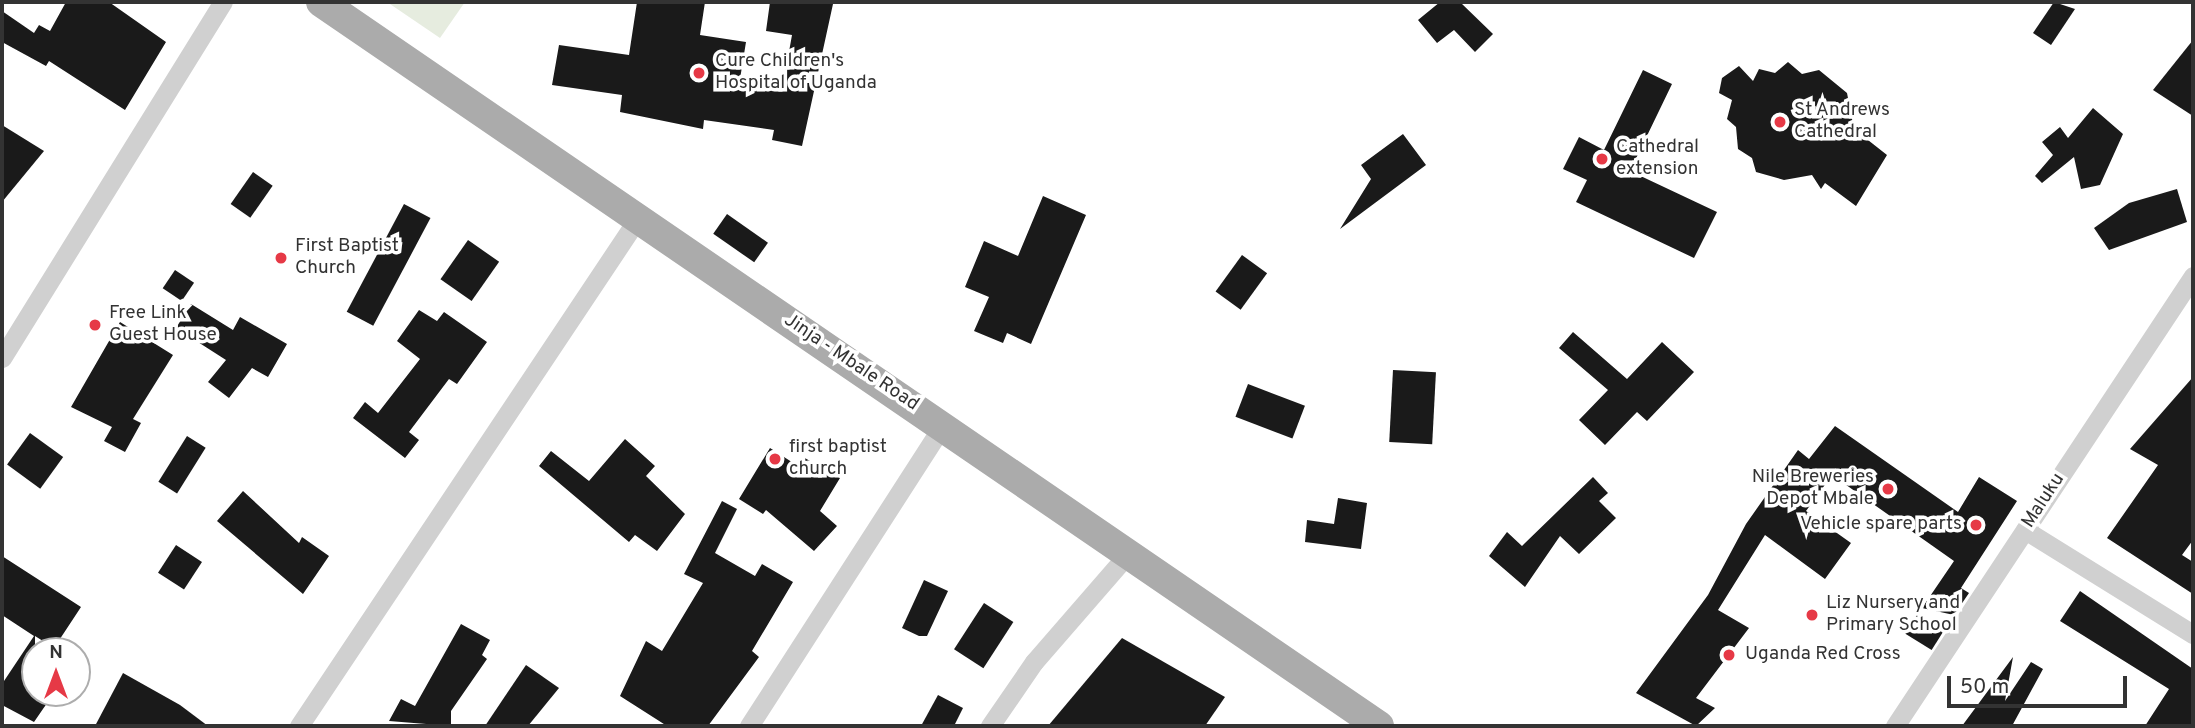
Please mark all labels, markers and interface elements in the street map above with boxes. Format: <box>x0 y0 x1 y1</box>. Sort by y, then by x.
place label: Cure Children's Hospital of Uganda <box>715 51 877 95</box>
marker: Cure Children's Hospital of Uganda <box>689 63 709 83</box>
place label: St Andrews Cathedral <box>1794 100 1891 144</box>
marker: St Andrews Cathedral <box>1772 114 1788 130</box>
place label: Cathedral extension <box>1616 137 1699 181</box>
marker: Cathedral extension <box>1594 151 1610 167</box>
place label: First Baptist Church <box>295 236 399 280</box>
marker: First Baptist Church <box>273 250 289 266</box>
place label: Free Link Guest House <box>109 303 217 347</box>
street label: Jinja - Mbale Road <box>779 309 923 417</box>
marker: Free Link Guest House <box>87 317 103 333</box>
place label: first baptist church <box>789 437 887 481</box>
marker: first baptist church <box>767 451 783 467</box>
place label: Nile Breweries Depot Mbale <box>1752 467 1874 511</box>
street label: Maluku <box>2018 469 2070 533</box>
marker: Nile Breweries Depot Mbale <box>1880 481 1896 497</box>
place label: Vehicle spare parts <box>1800 514 1962 536</box>
marker: Vehicle spare parts <box>1968 517 1984 533</box>
place label: Liz Nursery and Primary School <box>1826 593 1960 637</box>
marker: Liz Nursery and Primary School <box>1804 607 1820 623</box>
north arrow <box>21 637 91 707</box>
text: N <box>49 641 63 665</box>
place label: Uganda Red Cross <box>1745 644 1901 666</box>
marker: Uganda Red Cross <box>1719 645 1739 665</box>
scale bar <box>1950 662 2130 706</box>
text: 50 m <box>1960 674 2009 701</box>

